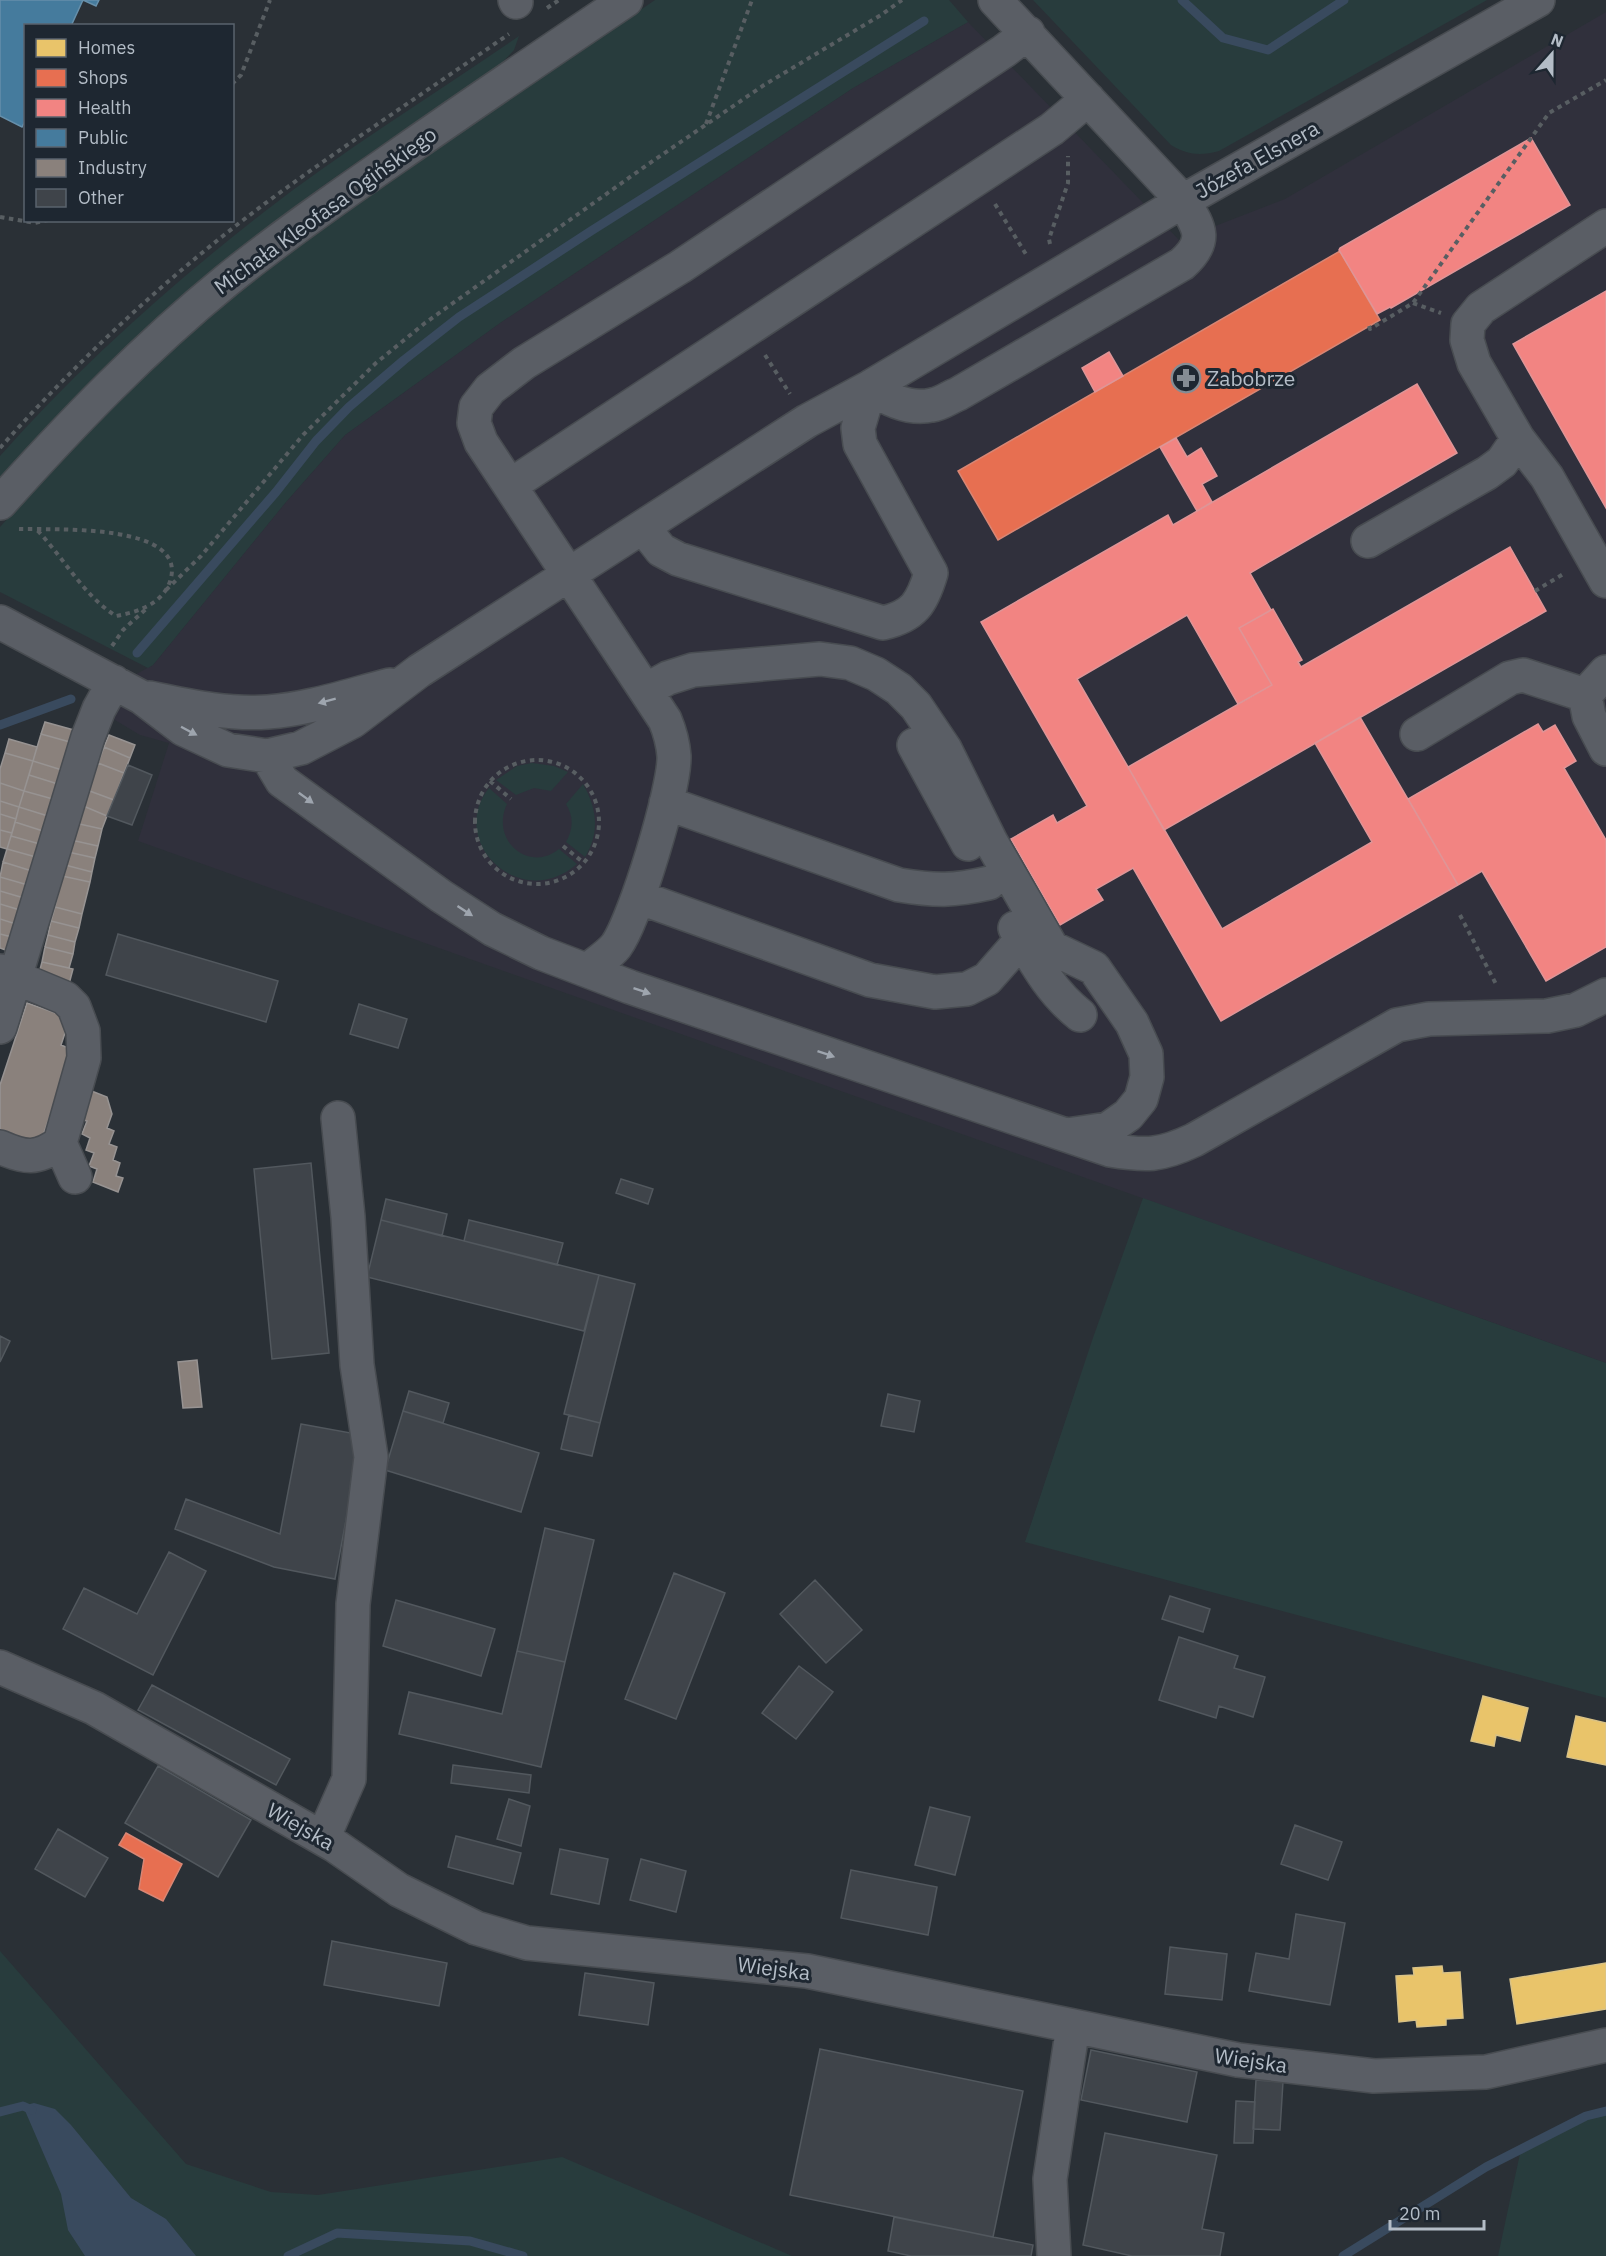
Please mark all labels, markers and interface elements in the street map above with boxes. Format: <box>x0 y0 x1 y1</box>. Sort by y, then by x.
legend <box>24 24 234 222</box>
north arrow <box>1522 24 1582 84</box>
text: N <box>1548 29 1566 51</box>
text: Homes <box>78 36 135 59</box>
text: Shops <box>78 66 128 89</box>
text: Health <box>78 96 132 119</box>
street label: Józefa Elsnera <box>1190 114 1324 204</box>
street label: Michała Kleofasa Ogińskiego <box>208 120 442 300</box>
text: Public <box>78 126 128 149</box>
text: Industry <box>78 156 147 179</box>
text: Other <box>78 186 124 209</box>
pharmacy icon: Zabobrze <box>1170 362 1202 394</box>
place label: Zabobrze <box>1207 364 1295 392</box>
one-way arrow <box>318 697 336 707</box>
one-way arrow <box>180 726 197 736</box>
one-way arrow <box>297 792 313 804</box>
one-way arrow <box>456 906 473 917</box>
one-way arrow <box>633 986 651 996</box>
one-way arrow <box>818 1049 836 1059</box>
street label: Wiejska <box>262 1796 340 1856</box>
street label: Wiejska <box>736 1950 812 1986</box>
street label: Wiejska <box>1213 2041 1289 2079</box>
scale bar <box>1390 2193 1484 2231</box>
text: 20 m <box>1399 2202 1441 2225</box>

